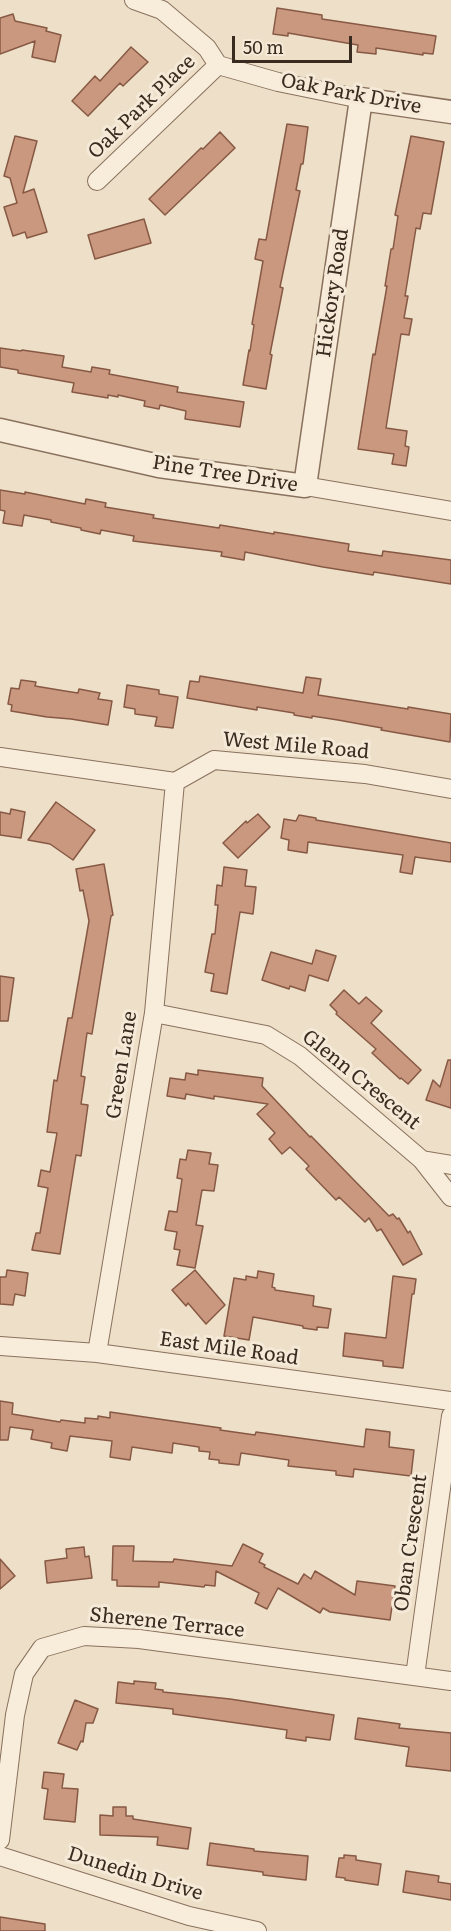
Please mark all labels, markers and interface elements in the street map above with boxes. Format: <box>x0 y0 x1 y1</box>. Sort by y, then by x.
scale bar <box>235 24 355 62</box>
text: 50 m <box>243 33 284 60</box>
street label: Oak Park Place <box>83 50 201 164</box>
street label: Oak Park Drive <box>279 69 423 119</box>
street label: Hickory Road <box>312 227 354 359</box>
street label: Pine Tree Drive <box>151 451 299 497</box>
street label: West Mile Road <box>222 728 370 764</box>
street label: Green Lane <box>102 1009 142 1121</box>
street label: Glenn Crescent <box>297 1025 425 1135</box>
street label: East Mile Road <box>158 1327 300 1371</box>
street label: Oban Crescent <box>389 1473 433 1613</box>
street label: Sherene Terrace <box>88 1603 246 1643</box>
street label: Dunedin Drive <box>64 1842 206 1906</box>

